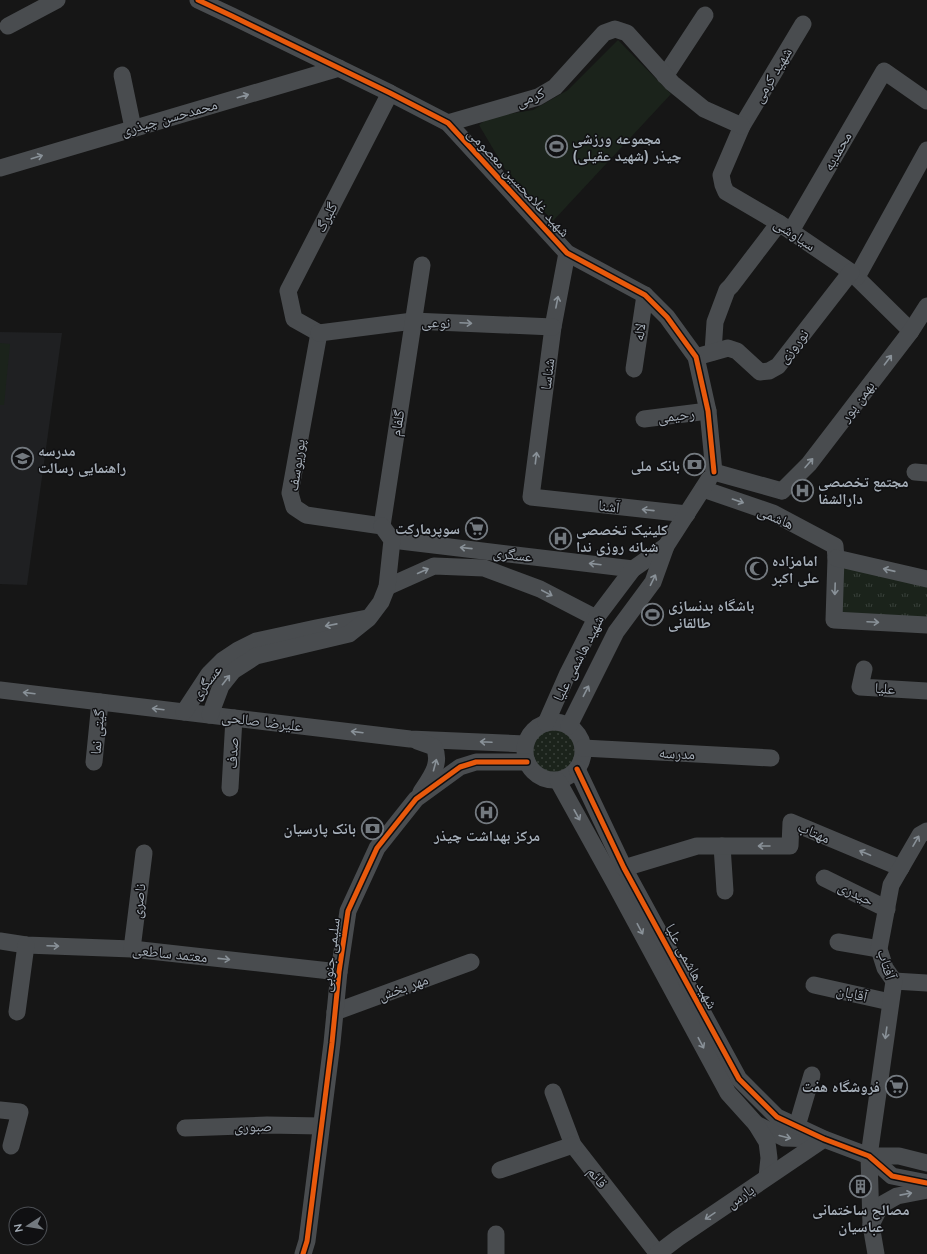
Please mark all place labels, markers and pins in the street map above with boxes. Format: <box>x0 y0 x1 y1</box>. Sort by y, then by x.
place label: مجموعه ورزشی چیذر (شهید عقیلی) <box>572 129 682 165</box>
sports icon: مجموعه ورزشی چیذر (شهید عقیلی) <box>544 134 570 160</box>
place label: مدرسه راهنمایی رسالت <box>38 441 126 477</box>
school or university icon: مدرسه راهنمایی رسالت <box>9 446 35 472</box>
bank icon: بانک ملی <box>682 452 708 478</box>
place label: بانک ملی <box>631 456 680 475</box>
place label: مجتمع تخصصی دارالشفا <box>818 472 909 508</box>
hospital icon: مجتمع تخصصی دارالشفا <box>789 477 815 503</box>
supermarket icon: سوپرمارکت <box>463 515 489 541</box>
place label: سوپرمارکت <box>395 519 460 538</box>
place label: کلینیک تخصصی شبانه روزی ندا <box>576 520 668 556</box>
hospital icon: کلینیک تخصصی شبانه روزی ندا <box>547 525 573 551</box>
place label: امامزاده علی اکبر <box>771 551 819 587</box>
mosque icon: امامزاده علی اکبر <box>743 556 769 582</box>
place label: باشگاه بدنسازی طالقانی <box>668 596 754 632</box>
sports icon: باشگاه بدنسازی طالقانی <box>639 601 665 627</box>
hospital icon: مرکز بهداشت چیذر <box>474 799 500 825</box>
bank icon: بانک پارسیان <box>359 815 385 841</box>
place label: بانک پارسیان <box>283 819 356 838</box>
place label: مرکز بهداشت چیذر <box>433 826 540 845</box>
supermarket icon: فروشگاه هفت <box>883 1073 909 1099</box>
place label: فروشگاه هفت <box>802 1077 880 1096</box>
building icon: مصالح ساختمانی عباسیان <box>848 1173 874 1199</box>
place label: مصالح ساختمانی عباسیان <box>812 1200 910 1236</box>

